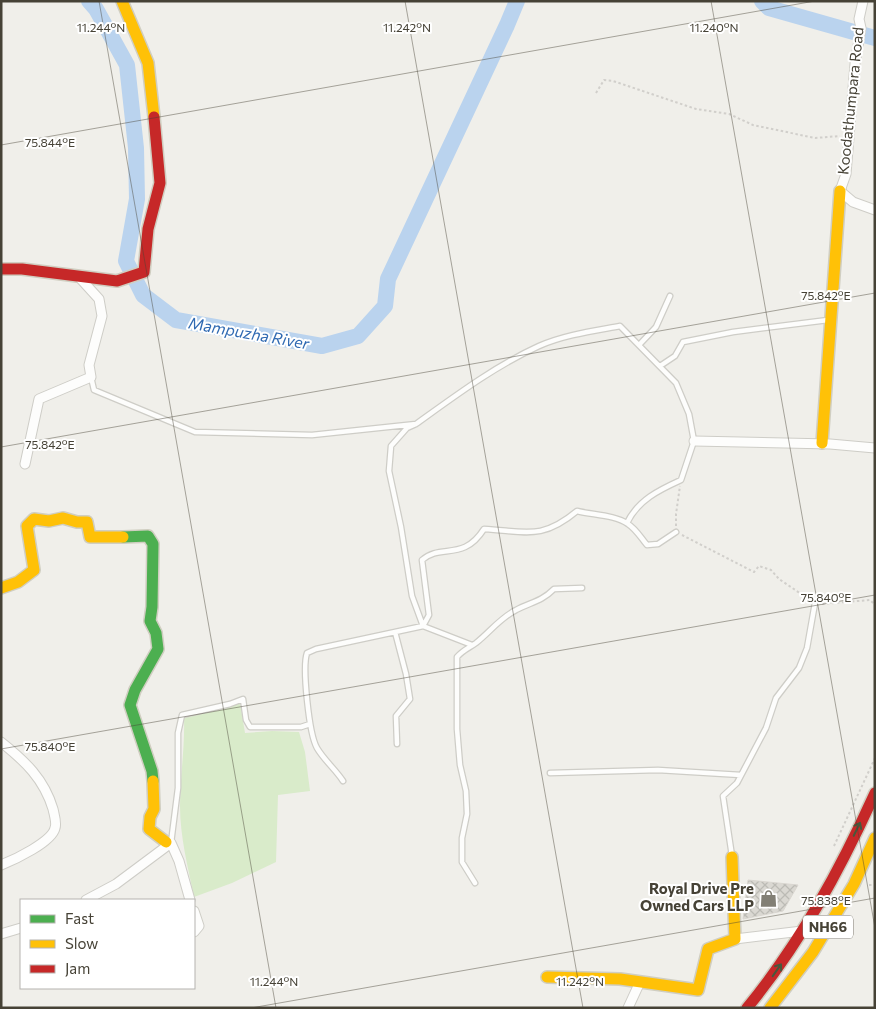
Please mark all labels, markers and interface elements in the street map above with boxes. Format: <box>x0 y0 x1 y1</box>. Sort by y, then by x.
text: 11.244°N <box>77 20 125 34</box>
text: 11.242°N <box>383 20 431 34</box>
text: 11.240°N <box>689 20 739 34</box>
street label: Koodathumpara Road <box>833 26 867 176</box>
text: 75.844°E <box>25 135 75 149</box>
text: 75.842°E <box>801 288 851 302</box>
water label: Mampuzha River <box>187 313 311 353</box>
text: 75.842°E <box>25 437 75 451</box>
text: 75.840°E <box>801 590 851 604</box>
text: 75.840°E <box>25 739 75 753</box>
one-way arrow <box>853 822 863 837</box>
place label: Royal Drive Pre Owned Cars LLP <box>640 879 754 914</box>
shop icon: Royal Drive Pre Owned Cars LLP <box>758 888 778 908</box>
text: 75.838°E <box>801 893 851 907</box>
legend <box>20 899 195 989</box>
text: Fast <box>65 909 94 927</box>
road number: NH66 <box>803 916 853 939</box>
text: Slow <box>65 934 98 952</box>
text: Jam <box>65 959 90 977</box>
one-way arrow <box>772 963 782 977</box>
text: 11.244°N <box>250 974 298 988</box>
text: 11.242°N <box>556 974 604 988</box>

